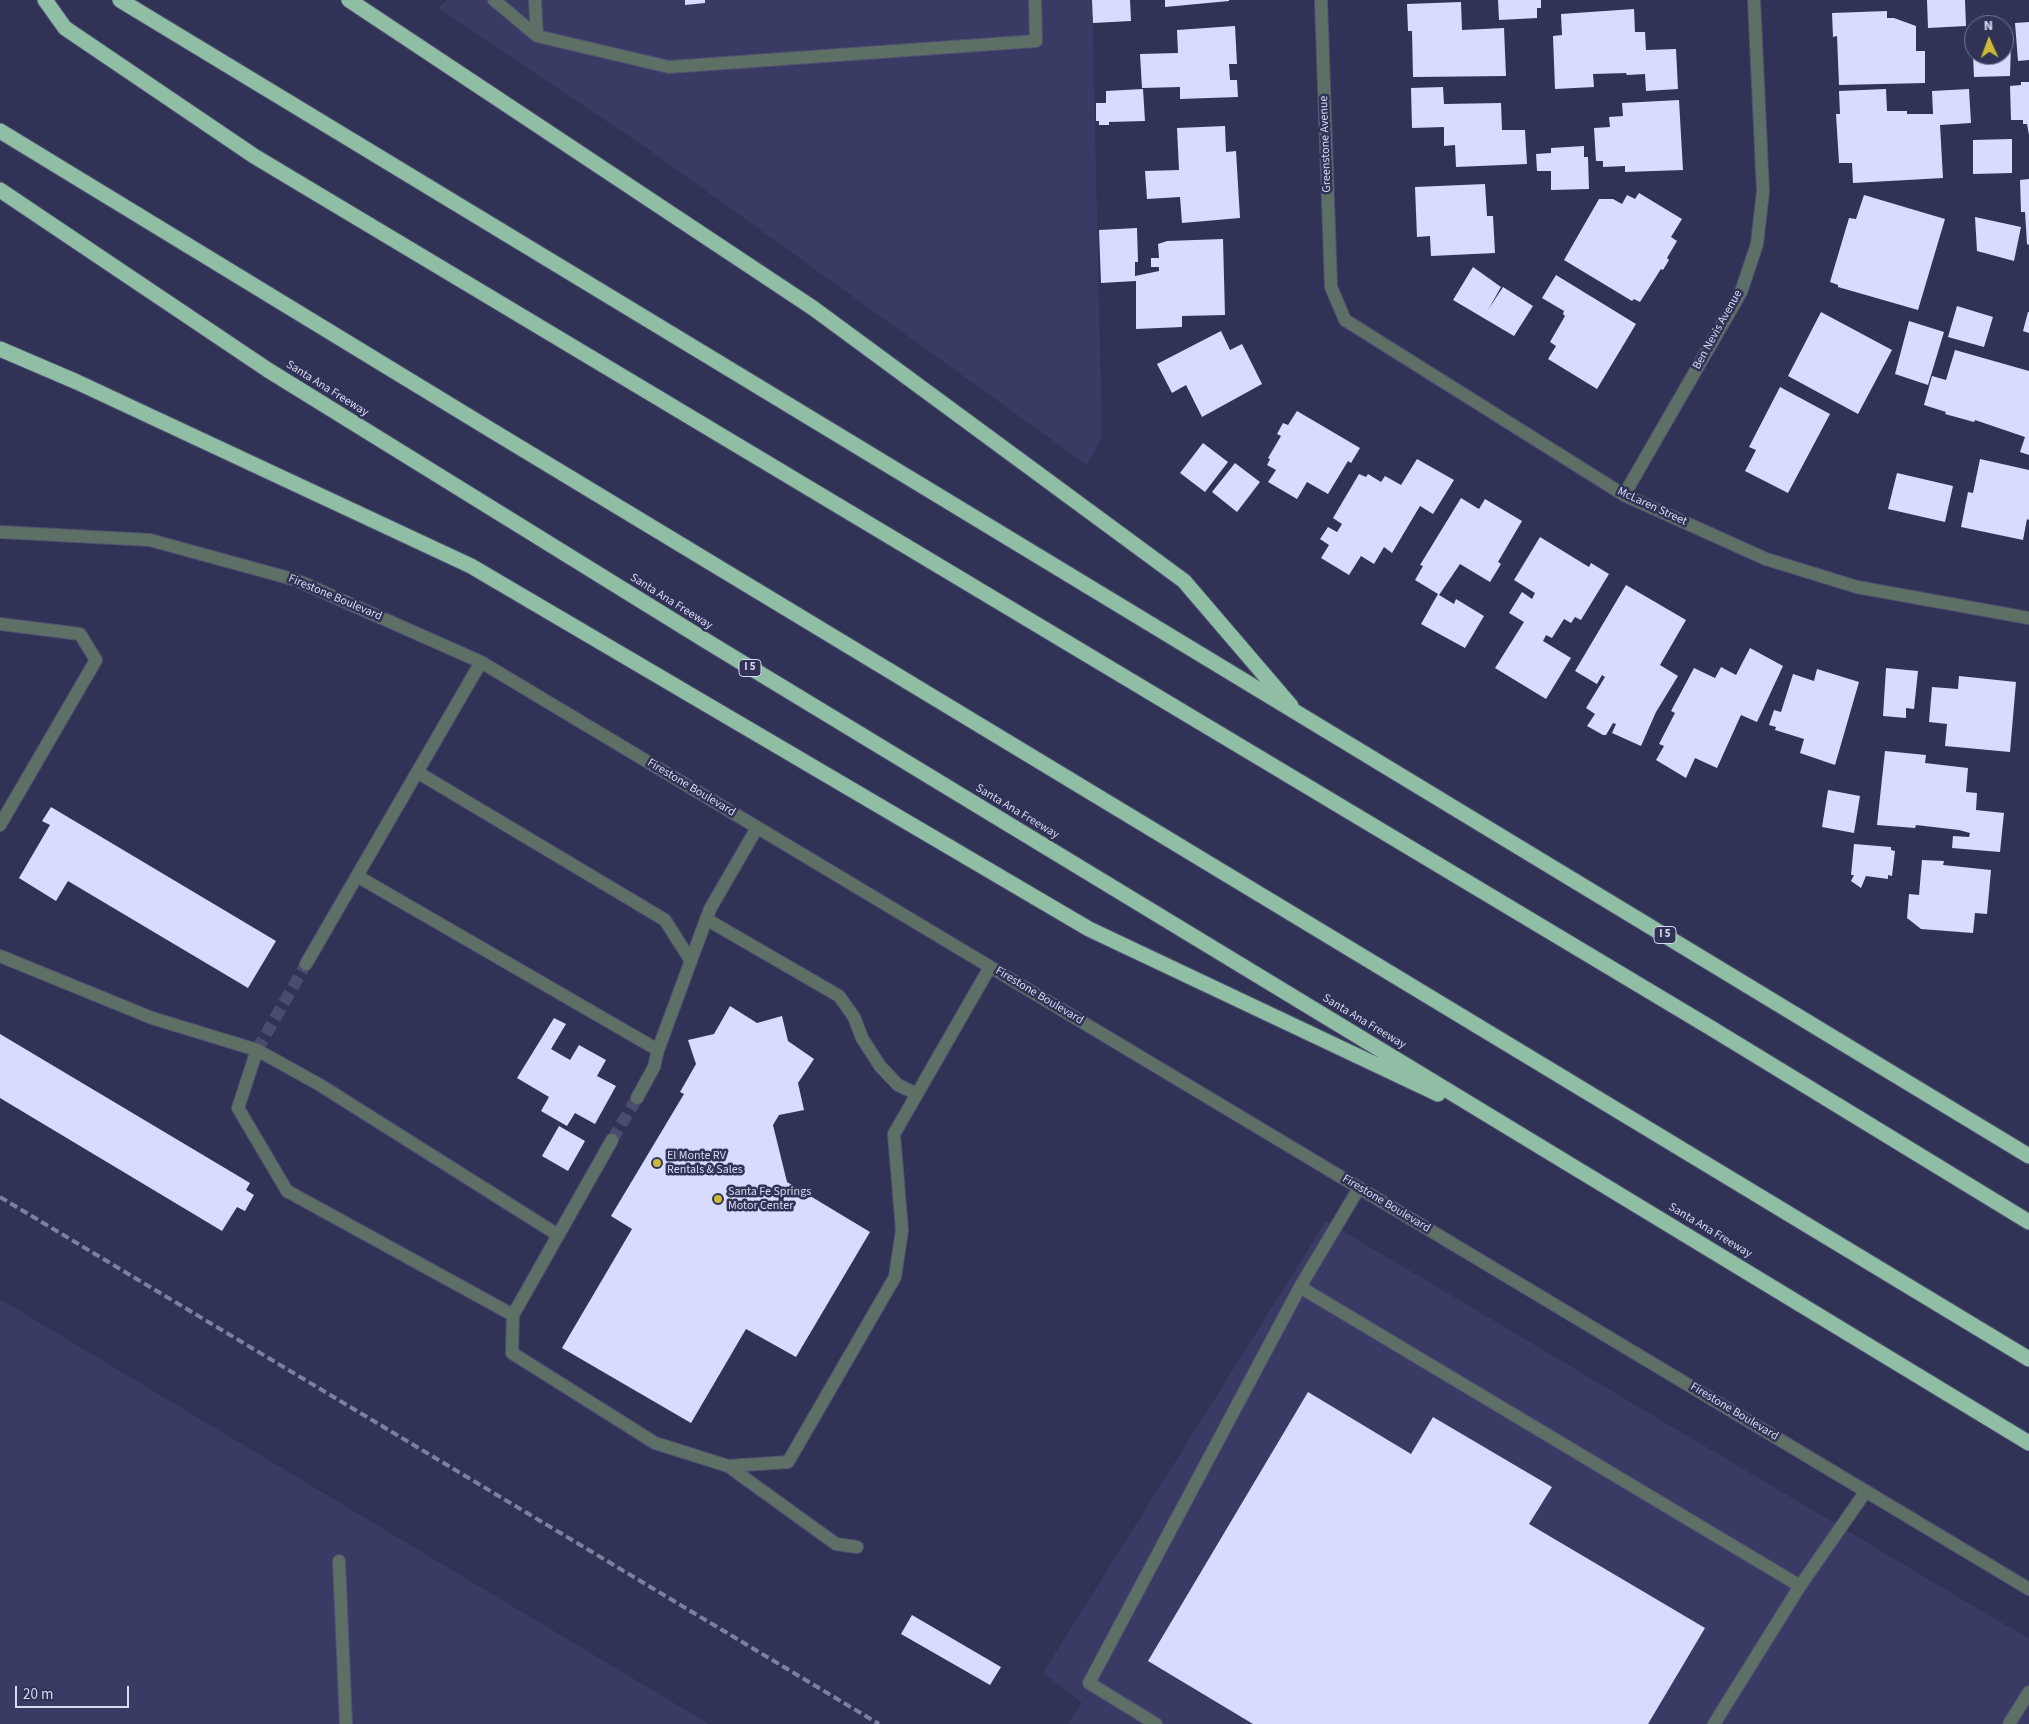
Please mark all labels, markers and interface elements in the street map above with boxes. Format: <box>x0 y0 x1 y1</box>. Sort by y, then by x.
north arrow <box>1964 15 2014 65</box>
text: N <box>1984 16 1994 36</box>
street label: Greenstone Avenue <box>1317 95 1335 193</box>
street label: Ben Nevis Avenue <box>1690 288 1746 372</box>
street label: Santa Ana Freeway <box>283 358 371 420</box>
street label: McLaren Street <box>1615 485 1689 529</box>
street label: Santa Ana Freeway <box>627 571 715 633</box>
street label: Firestone Boulevard <box>286 572 384 624</box>
road number: I 5 <box>739 660 761 676</box>
street label: Firestone Boulevard <box>644 756 738 820</box>
street label: Santa Ana Freeway <box>973 781 1061 843</box>
road number: I 5 <box>1654 926 1676 944</box>
street label: Firestone Boulevard <box>992 964 1086 1028</box>
street label: Santa Ana Freeway <box>1320 991 1408 1053</box>
place label: El Monte RV Rentals & Sales <box>667 1149 743 1177</box>
marker: El Monte RV Rentals & Sales <box>651 1157 663 1169</box>
street label: Firestone Boulevard <box>1339 1172 1433 1236</box>
place label: Santa Fe Springs Motor Center <box>728 1185 811 1213</box>
marker: Santa Fe Springs Motor Center <box>712 1193 724 1205</box>
street label: Santa Ana Freeway <box>1666 1200 1754 1262</box>
street label: Firestone Boulevard <box>1687 1380 1781 1444</box>
scale bar <box>18 1676 131 1708</box>
text: 20 m <box>23 1684 53 1705</box>

